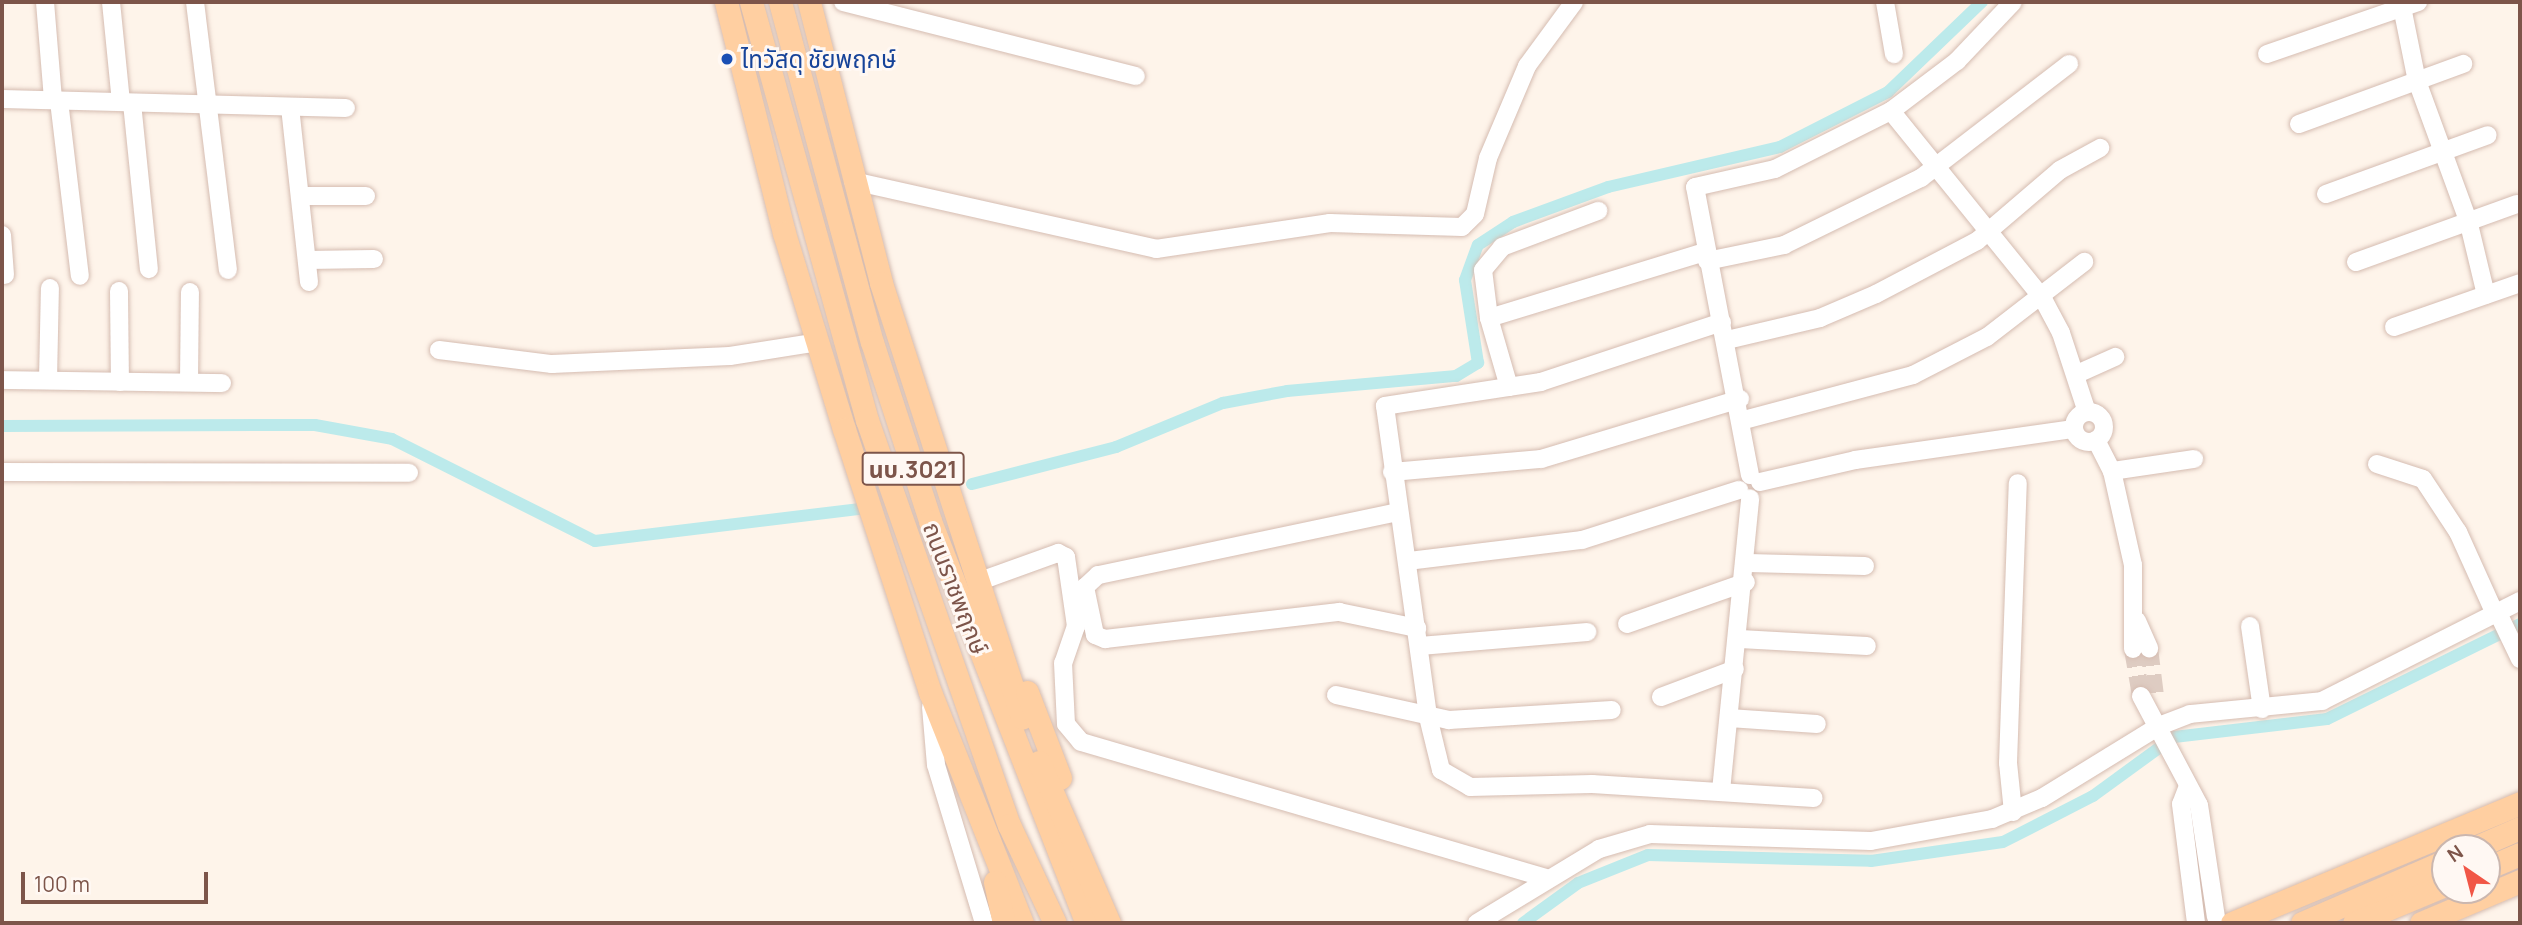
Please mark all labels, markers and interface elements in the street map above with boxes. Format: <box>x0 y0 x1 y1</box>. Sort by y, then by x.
place label: ไทวัสดุ ชัยพฤกษ์ <box>741 45 896 73</box>
marker: ไทวัสดุ ชัยพฤกษ์ <box>719 51 735 67</box>
road number: นบ.3021 <box>860 449 965 489</box>
street label: ถนนราชพฤกษ์ <box>918 518 994 658</box>
north arrow <box>2431 834 2501 904</box>
text: N <box>2442 839 2468 868</box>
scale bar <box>24 858 212 902</box>
text: 100 m <box>34 870 90 898</box>

